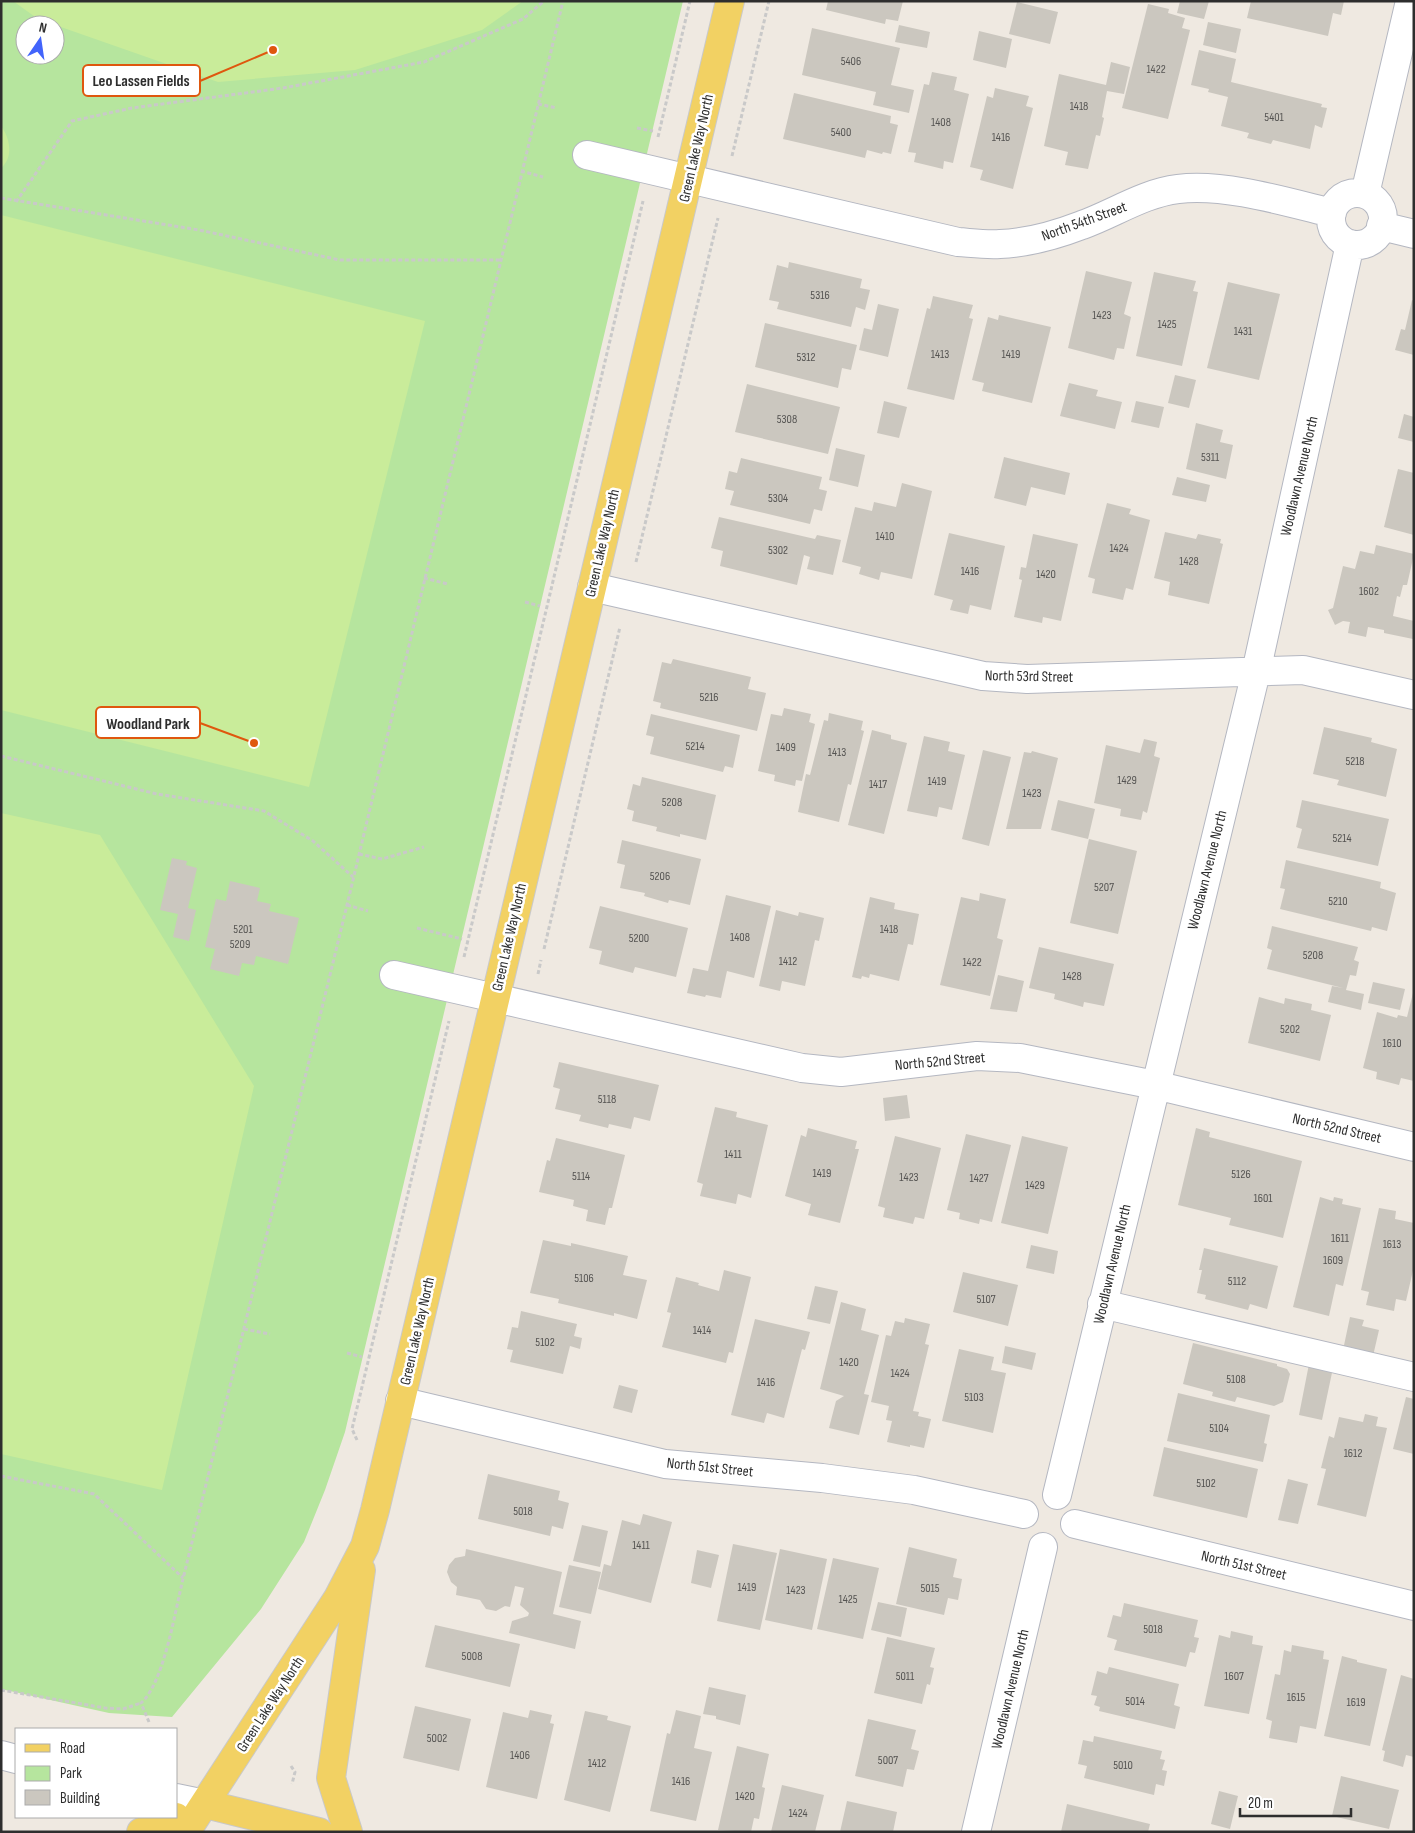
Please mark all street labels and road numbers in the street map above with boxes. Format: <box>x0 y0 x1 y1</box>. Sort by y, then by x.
street label: Green Lake Way North <box>675 92 718 204</box>
street label: North 54th Street <box>1039 197 1130 246</box>
street label: Woodlawn Avenue North <box>1276 414 1323 538</box>
street label: Green Lake Way North <box>581 487 624 599</box>
street label: North 53rd Street <box>985 666 1074 687</box>
street label: Woodlawn Avenue North <box>1183 808 1232 932</box>
street label: Green Lake Way North <box>488 881 531 993</box>
street label: North 52nd Street <box>894 1048 986 1075</box>
street label: North 52nd Street <box>1291 1109 1384 1148</box>
street label: Woodlawn Avenue North <box>1089 1202 1136 1326</box>
street label: Green Lake Way North <box>396 1275 439 1387</box>
street label: North 51st Street <box>666 1454 755 1482</box>
street label: North 51st Street <box>1199 1546 1289 1585</box>
street label: Woodlawn Avenue North <box>987 1627 1034 1751</box>
street label: Green Lake Way North <box>232 1653 308 1756</box>

